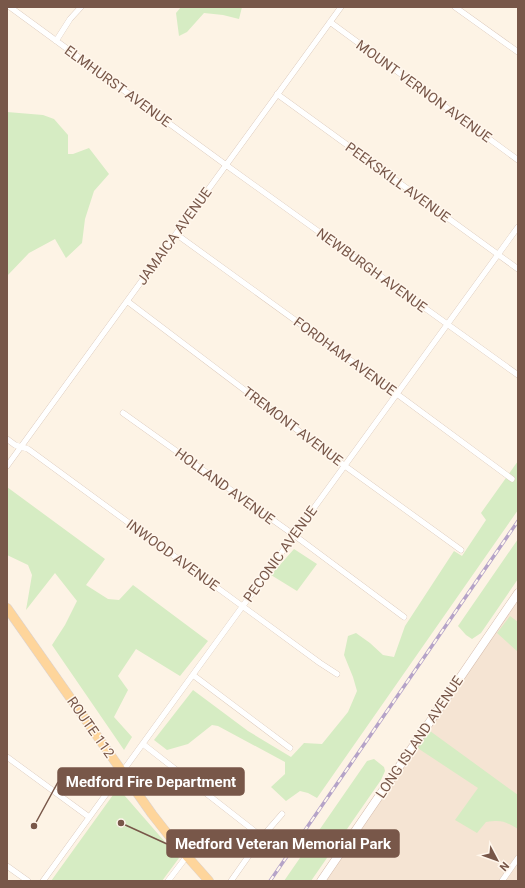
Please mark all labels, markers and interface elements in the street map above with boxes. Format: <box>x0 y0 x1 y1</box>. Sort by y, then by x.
street label: MOUNT VERNON AVENUE <box>353 37 495 145</box>
street label: ELMHURST AVENUE <box>62 42 174 130</box>
street label: PEEKSKILL AVENUE <box>343 139 453 225</box>
street label: JAMAICA AVENUE <box>133 184 215 288</box>
street label: NEWBURGH AVENUE <box>314 225 430 315</box>
street label: FORDHAM AVENUE <box>291 314 399 399</box>
street label: TREMONT AVENUE <box>240 383 346 469</box>
street label: HOLLAND AVENUE <box>172 445 278 527</box>
street label: PECONIC AVENUE <box>240 503 320 605</box>
street label: INWOOD AVENUE <box>124 516 222 594</box>
street label: LONG ISLAND AVENUE <box>372 673 466 801</box>
street label: ROUTE 112 <box>64 693 118 761</box>
callout: Medford Fire Department <box>58 768 244 795</box>
text: Medford Fire Department <box>66 773 236 791</box>
callout: Medford Veteran Memorial Park <box>167 830 399 857</box>
text: Medford Veteran Memorial Park <box>175 835 392 853</box>
north arrow <box>477 840 517 880</box>
text: N <box>497 859 512 874</box>

